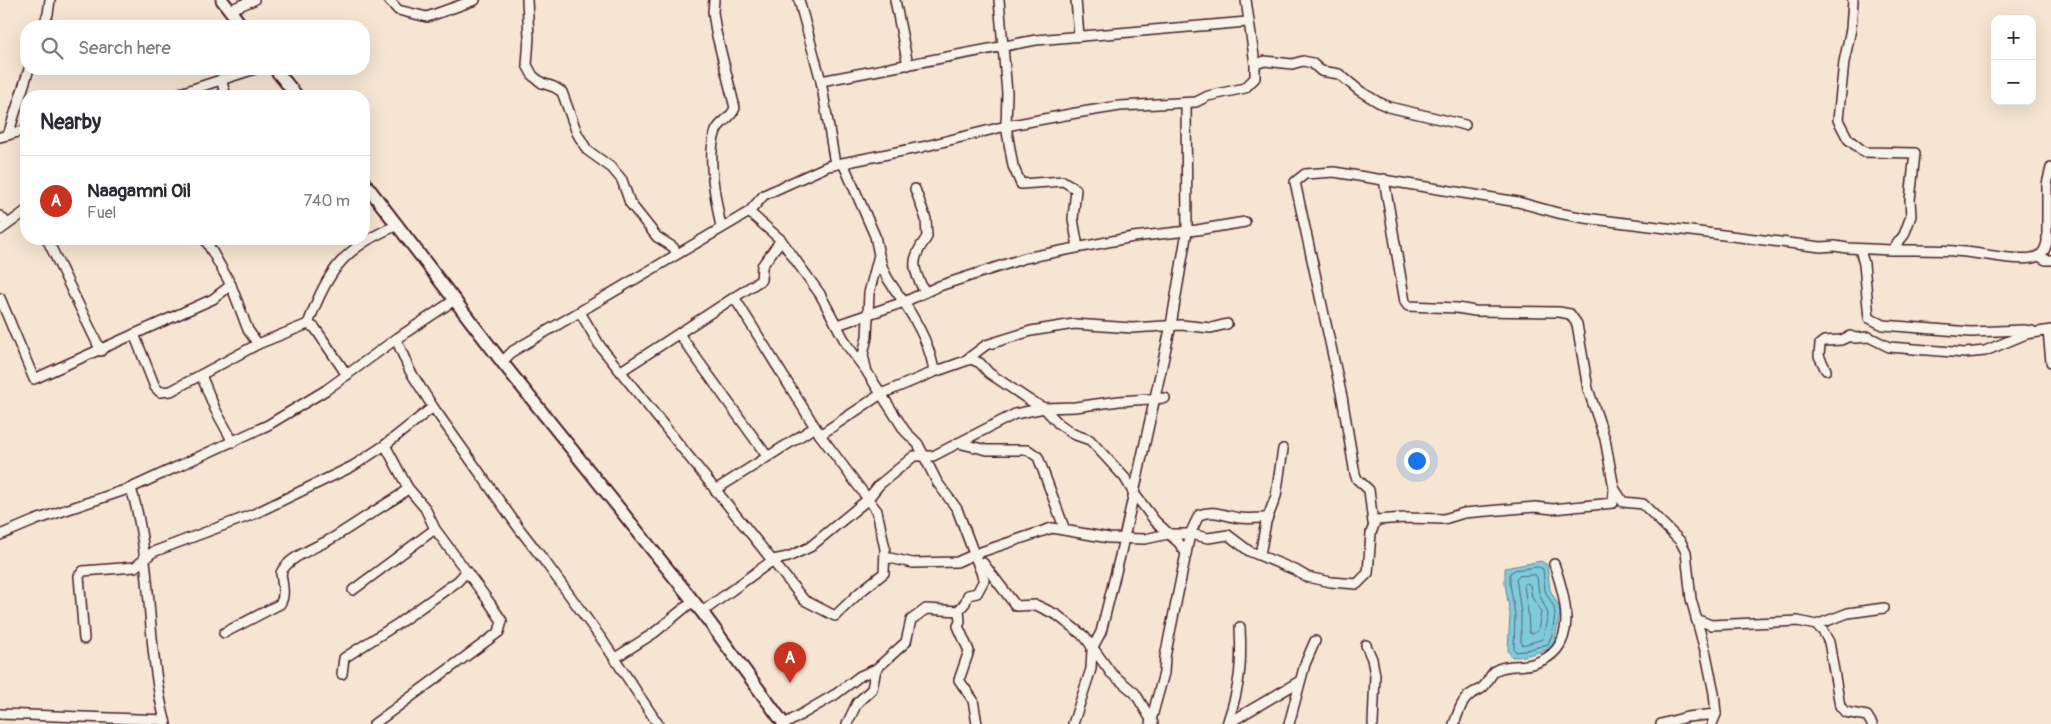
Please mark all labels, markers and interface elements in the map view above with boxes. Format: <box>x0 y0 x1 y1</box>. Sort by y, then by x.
map controls <box>1991 15 2036 105</box>
button: + <box>1991 15 2036 60</box>
search box <box>20 20 370 75</box>
icon: search <box>38 34 66 62</box>
text: Search here <box>78 36 171 60</box>
button: − <box>1991 60 2036 105</box>
text: Nearby <box>40 109 101 136</box>
text: Naagamni Oil <box>87 179 191 203</box>
text: A <box>51 191 61 211</box>
text: 740 m <box>304 191 350 211</box>
text: Fuel <box>87 203 116 223</box>
your location <box>1404 448 1430 474</box>
pin: A <box>774 642 806 683</box>

